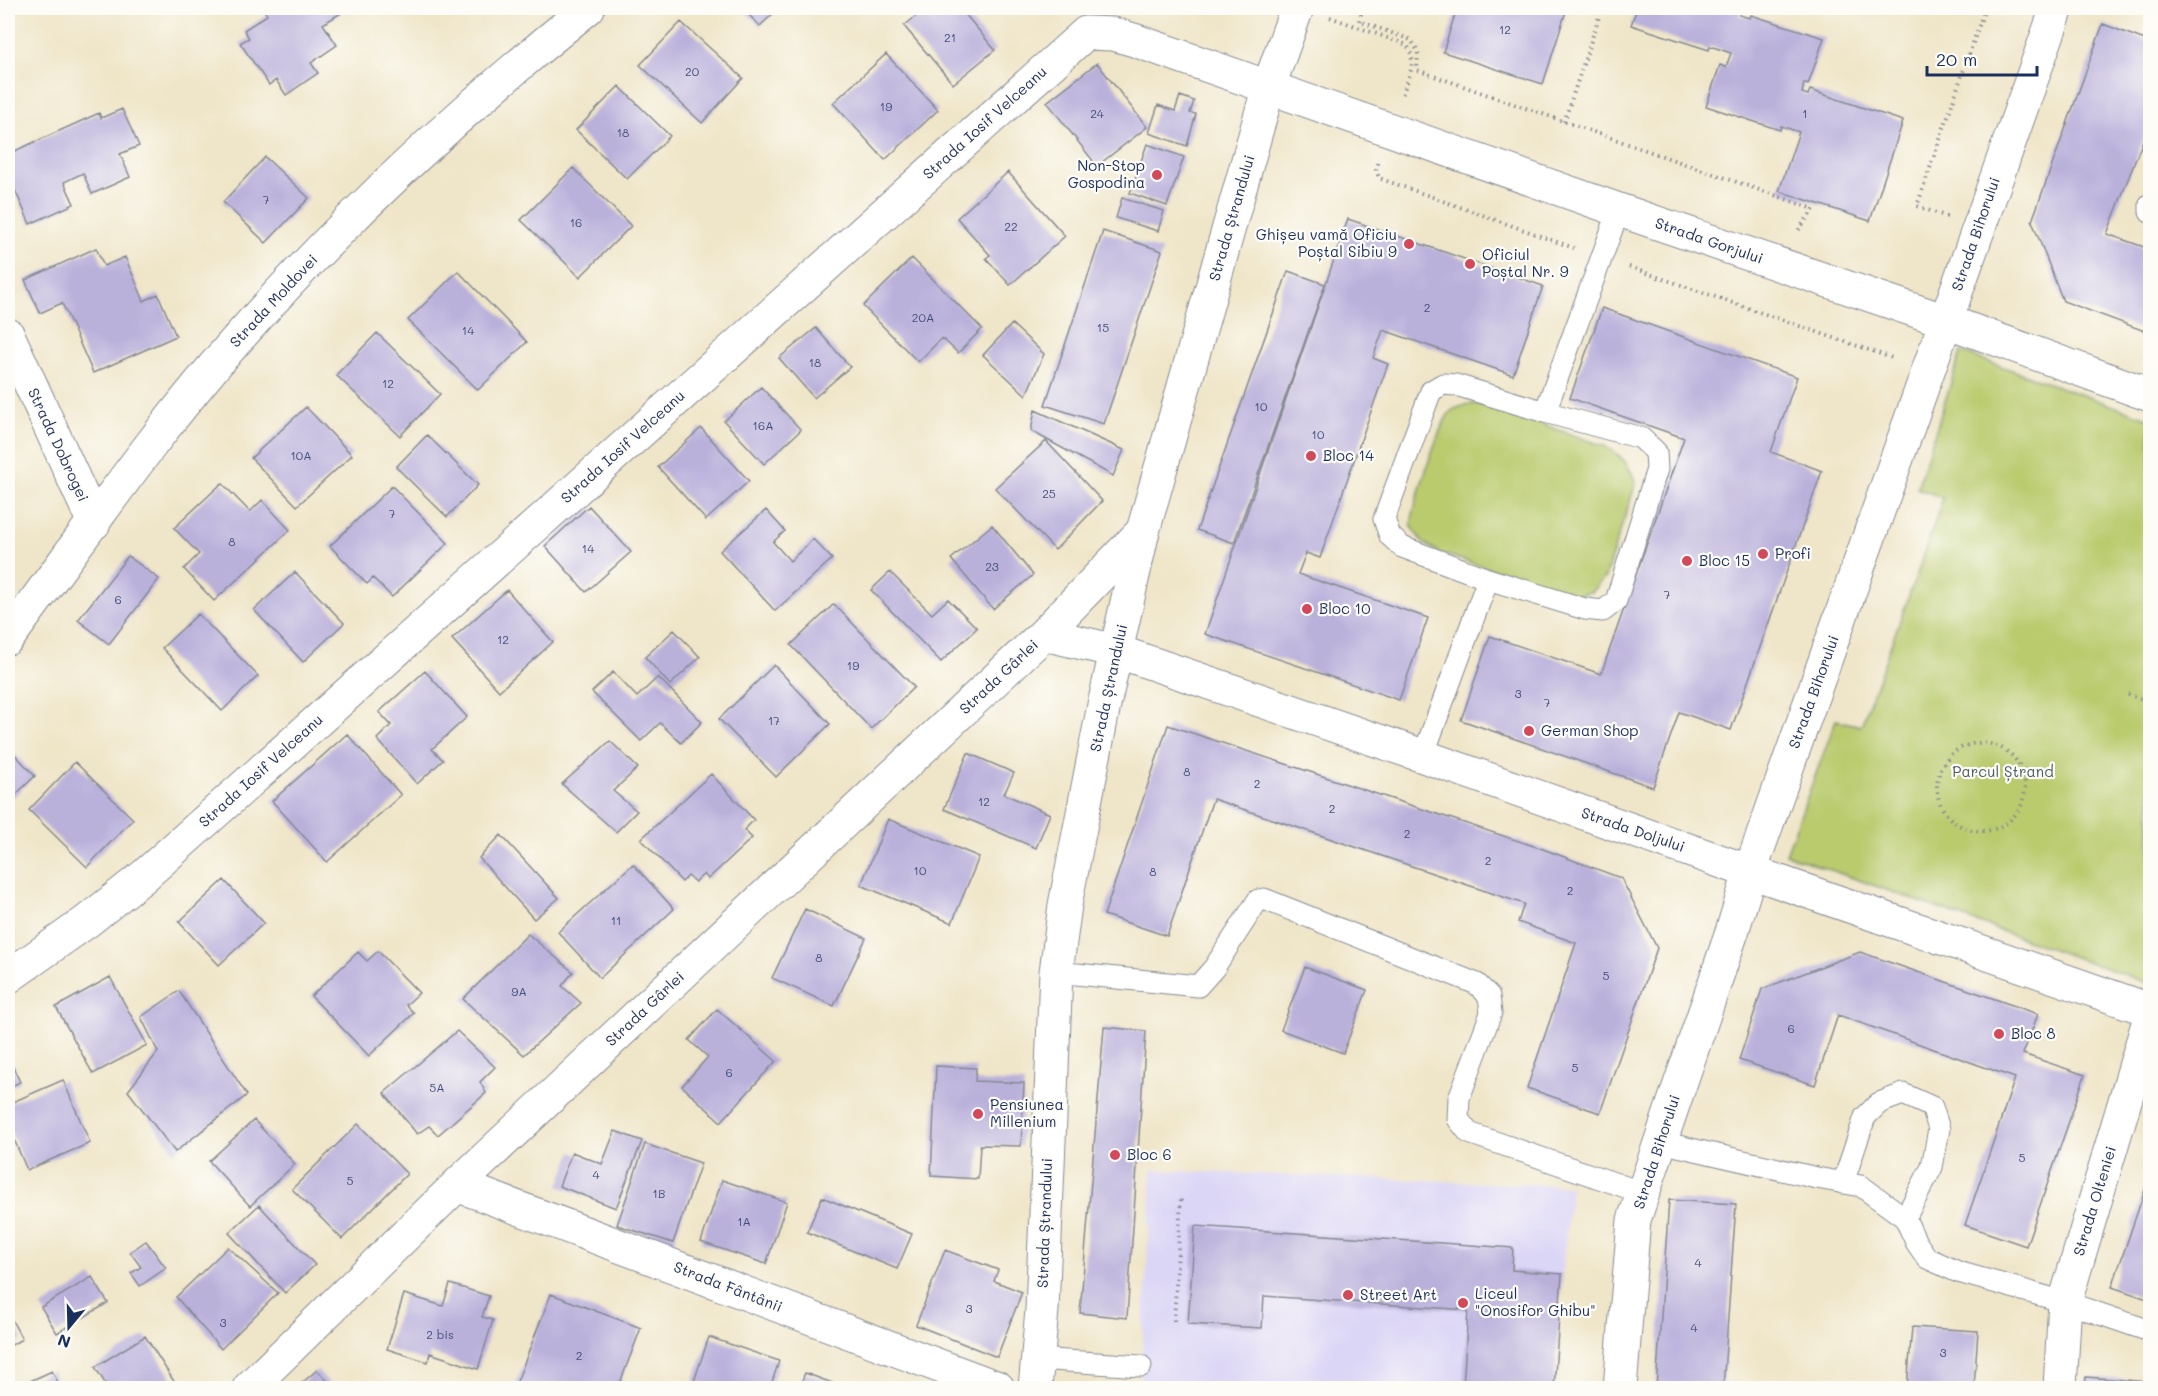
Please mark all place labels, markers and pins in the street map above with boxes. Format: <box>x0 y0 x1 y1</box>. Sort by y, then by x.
place label: Non-Stop Gospodina <box>1068 155 1145 192</box>
marker: Non-Stop Gospodina <box>1150 168 1164 182</box>
place label: Ghișeu vamă Oficiu Poștal Sibiu 9 <box>1256 224 1397 262</box>
marker: Ghișeu vamă Oficiu Poștal Sibiu 9 <box>1402 237 1416 251</box>
place label: Oficiul Poștal Nr. 9 <box>1482 244 1569 282</box>
marker: Oficiul Poștal Nr. 9 <box>1463 257 1477 271</box>
place label: Bloc 14 <box>1323 445 1374 465</box>
marker: Bloc 14 <box>1304 449 1318 463</box>
place label: Profi <box>1775 543 1811 563</box>
marker: Profi <box>1756 547 1770 561</box>
place label: Bloc 15 <box>1699 550 1750 570</box>
marker: Bloc 15 <box>1680 554 1694 568</box>
place label: Bloc 10 <box>1319 598 1371 618</box>
marker: Bloc 10 <box>1300 602 1314 616</box>
place label: German Shop <box>1541 720 1638 740</box>
marker: German Shop <box>1522 724 1536 738</box>
place label: Bloc 8 <box>2011 1023 2056 1043</box>
marker: Bloc 8 <box>1992 1027 2006 1041</box>
place label: Pensiunea Millenium <box>990 1094 1064 1131</box>
marker: Pensiunea Millenium <box>971 1107 985 1121</box>
place label: Bloc 6 <box>1127 1144 1172 1164</box>
marker: Bloc 6 <box>1108 1148 1122 1162</box>
place label: Liceul "Onosifor Ghibu" <box>1475 1283 1596 1320</box>
place label: Street Art <box>1360 1284 1437 1304</box>
marker: Street Art <box>1341 1288 1355 1302</box>
marker: Liceul "Onosifor Ghibu" <box>1456 1296 1470 1310</box>

